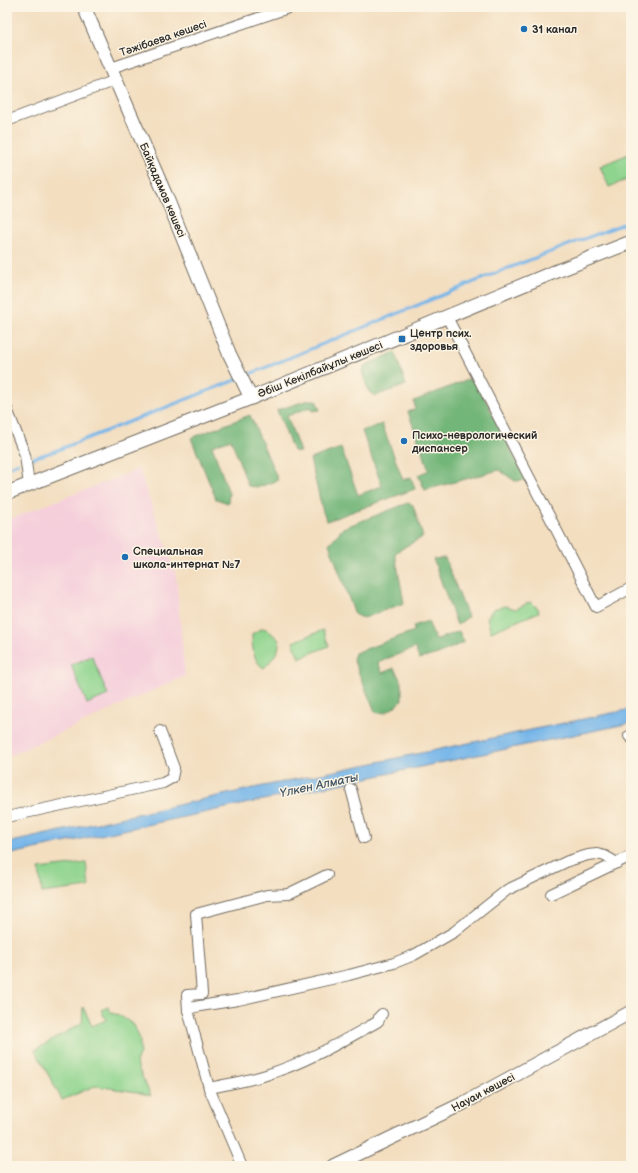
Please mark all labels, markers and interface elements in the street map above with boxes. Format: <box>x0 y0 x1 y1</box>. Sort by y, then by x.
street label: Тәжібаева көшесі <box>118 17 208 59</box>
place label: 31 канал <box>532 23 577 36</box>
marker: 31 канал <box>519 24 529 34</box>
street label: Байқадамов көшесі <box>137 141 188 240</box>
place label: Центр псих. здоровья <box>410 327 472 353</box>
marker: Центр псих. здоровья <box>397 334 407 344</box>
street label: Әбіш Кекілбайұлы көшесі <box>256 338 385 400</box>
place label: Психо-неврологический диспансер <box>411 429 537 455</box>
marker: Психо-неврологический диспансер <box>399 436 409 446</box>
place label: Специальная школа-интернат №7 <box>133 545 240 571</box>
marker: Специальная школа-интернат №7 <box>120 552 130 562</box>
water label: Үлкен Алматы <box>278 770 360 801</box>
street label: Науаи көшесі <box>449 1070 517 1115</box>

